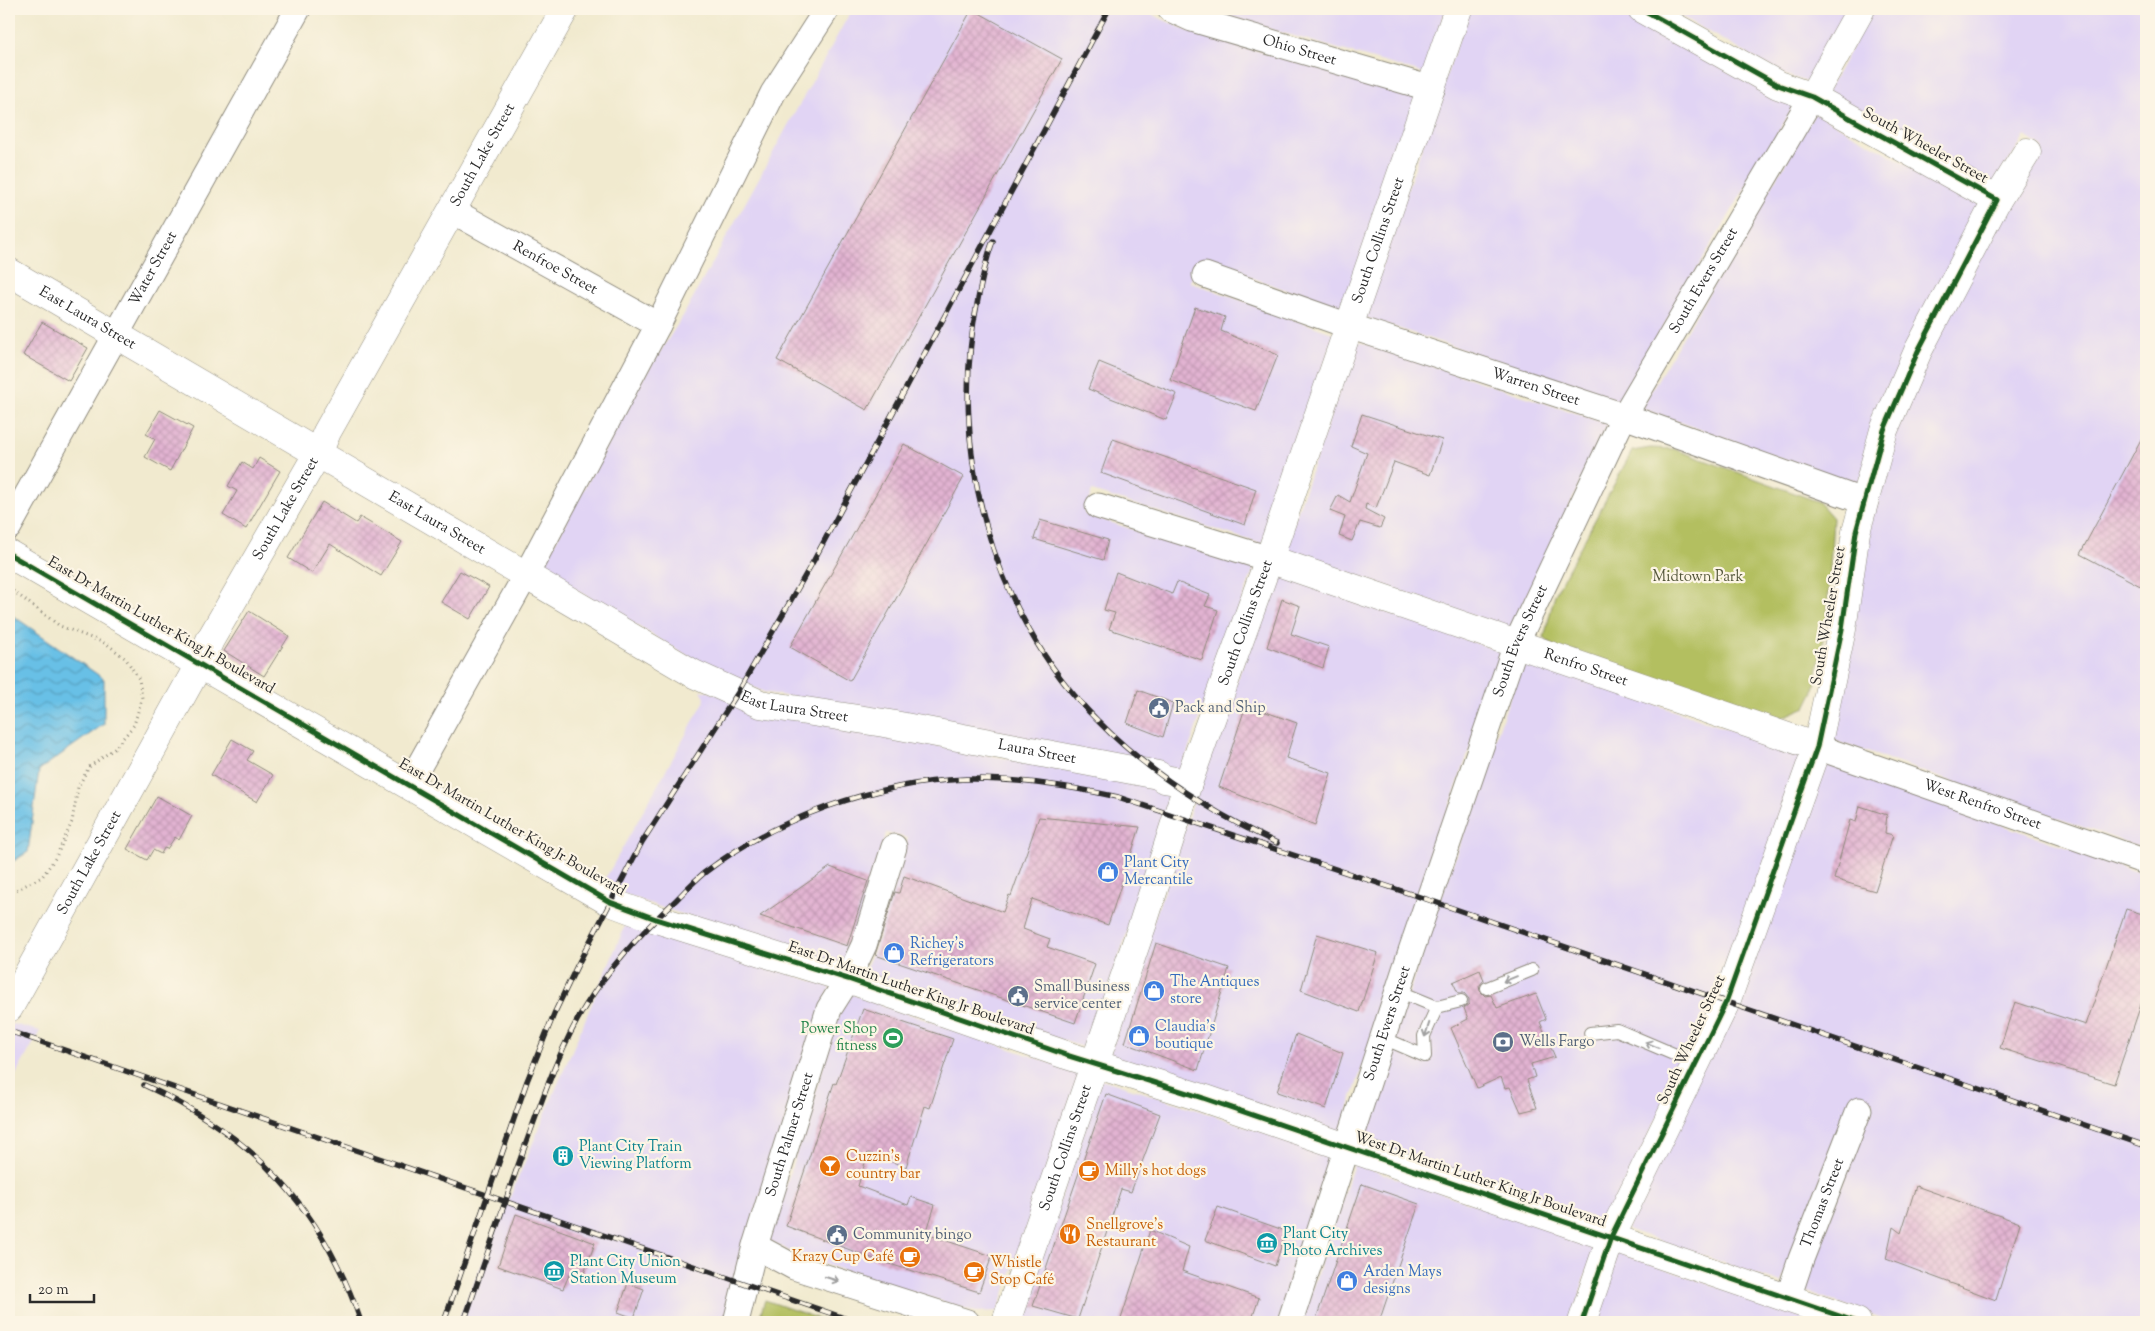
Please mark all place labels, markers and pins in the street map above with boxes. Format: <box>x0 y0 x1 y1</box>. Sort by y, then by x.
public building icon: Pack and Ship <box>1147 696 1171 720</box>
place label: Pack and Ship <box>1175 698 1266 719</box>
place label: Plant City Mercantile <box>1124 853 1193 891</box>
shop icon: Plant City Mercantile <box>1096 860 1120 884</box>
place label: Richey's Refrigerators <box>910 934 994 972</box>
shop icon: Richey's Refrigerators <box>882 941 906 965</box>
place label: The Antiques store <box>1170 972 1259 1010</box>
place label: Small Business service center <box>1034 977 1130 1015</box>
shop icon: The Antiques store <box>1142 979 1166 1003</box>
public building icon: Small Business service center <box>1006 984 1030 1008</box>
place label: Claudia's boutique <box>1155 1017 1216 1055</box>
place label: Power Shop fitness <box>801 1019 877 1057</box>
shop icon: Claudia's boutique <box>1127 1024 1151 1048</box>
sports icon: Power Shop fitness <box>881 1026 905 1050</box>
bank icon: Wells Fargo <box>1491 1030 1515 1054</box>
place label: Wells Fargo <box>1519 1032 1594 1053</box>
place label: Plant City Train Viewing Platform <box>579 1137 692 1175</box>
building icon: Plant City Train Viewing Platform <box>551 1144 575 1168</box>
place label: Cuzzin's country bar <box>846 1147 921 1185</box>
bar icon: Cuzzin's country bar <box>818 1154 842 1178</box>
cafe icon: Milly's hot dogs <box>1077 1159 1101 1183</box>
place label: Milly's hot dogs <box>1105 1161 1206 1182</box>
place label: Snellgrove's Restaurant <box>1086 1215 1163 1253</box>
restaurant icon: Snellgrove's Restaurant <box>1058 1222 1082 1246</box>
public building icon: Community bingo <box>825 1223 849 1247</box>
place label: Plant City Photo Archives <box>1283 1224 1382 1262</box>
place label: Community bingo <box>853 1225 972 1246</box>
museum icon: Plant City Photo Archives <box>1255 1231 1279 1255</box>
cafe icon: Krazy Cup Café <box>898 1245 922 1269</box>
place label: Krazy Cup Café <box>792 1247 894 1268</box>
place label: Plant City Union Station Museum <box>570 1252 681 1290</box>
place label: Whistle Stop Café <box>990 1253 1054 1291</box>
museum icon: Plant City Union Station Museum <box>542 1259 566 1283</box>
cafe icon: Whistle Stop Café <box>962 1260 986 1284</box>
place label: Arden Mays designs <box>1363 1262 1442 1300</box>
shop icon: Arden Mays designs <box>1335 1269 1359 1293</box>

